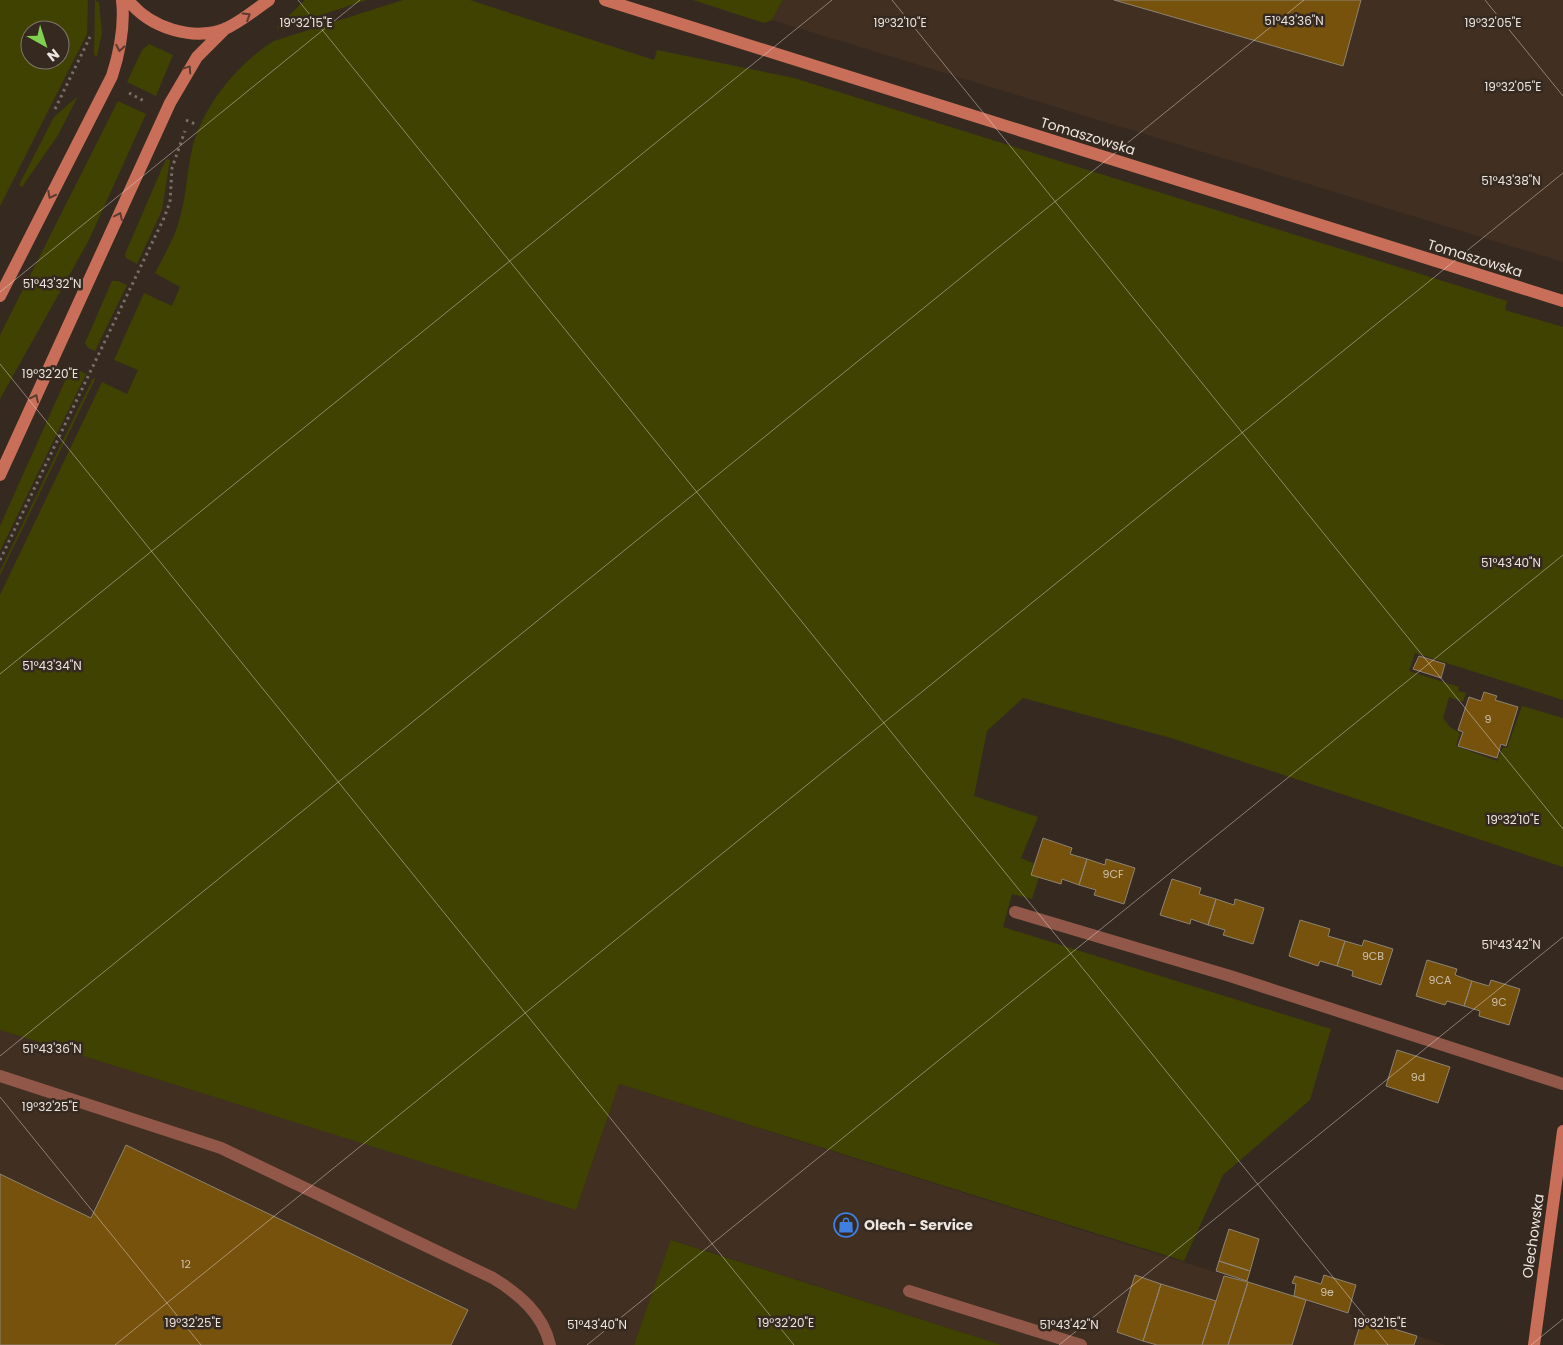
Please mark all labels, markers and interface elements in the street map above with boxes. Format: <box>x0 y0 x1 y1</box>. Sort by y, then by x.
one-way arrow <box>241 12 250 22</box>
text: 51°43'36"N <box>1264 12 1324 29</box>
text: 19°32'15"E <box>279 14 333 31</box>
text: 19°32'10"E <box>873 14 927 31</box>
text: 19°32'05"E <box>1465 14 1521 31</box>
north arrow <box>20 20 70 70</box>
text: N <box>43 44 64 66</box>
one-way arrow <box>115 44 125 53</box>
one-way arrow <box>182 66 192 75</box>
text: 19°32'05"E <box>1485 78 1541 95</box>
street label: Tomaszowska <box>1038 112 1138 160</box>
text: 51°43'38"N <box>1481 172 1541 189</box>
one-way arrow <box>47 190 57 199</box>
one-way arrow <box>112 212 123 221</box>
street label: Tomaszowska <box>1425 234 1525 282</box>
text: 51°43'32"N <box>23 275 81 292</box>
text: 19°32'20"E <box>22 365 78 382</box>
one-way arrow <box>29 394 40 403</box>
text: 51°43'40"N <box>1481 554 1541 571</box>
text: 51°43'34"N <box>22 657 82 674</box>
house number: 9 <box>1485 711 1492 727</box>
text: 19°32'10"E <box>1486 811 1540 828</box>
house number: 9CF <box>1103 866 1124 882</box>
text: 51°43'42"N <box>1481 936 1541 953</box>
house number: 9CB <box>1362 948 1384 964</box>
house number: 9CA <box>1429 972 1452 988</box>
house number: 9C <box>1491 994 1507 1010</box>
text: 51°43'36"N <box>22 1040 82 1057</box>
house number: 9d <box>1411 1069 1425 1085</box>
text: 19°32'25"E <box>22 1098 78 1115</box>
street label: Olechowska <box>1517 1193 1549 1279</box>
shop icon: Olech - Service <box>833 1212 859 1238</box>
place label: Olech - Service <box>864 1215 973 1235</box>
house number: 12 <box>181 1256 191 1272</box>
house number: 9e <box>1320 1284 1334 1300</box>
text: 19°32'25"E <box>165 1314 221 1331</box>
text: 19°32'20"E <box>758 1314 814 1331</box>
text: 19°32'15"E <box>1353 1314 1407 1331</box>
text: 51°43'40"N <box>567 1316 627 1333</box>
text: 51°43'42"N <box>1039 1316 1099 1333</box>

